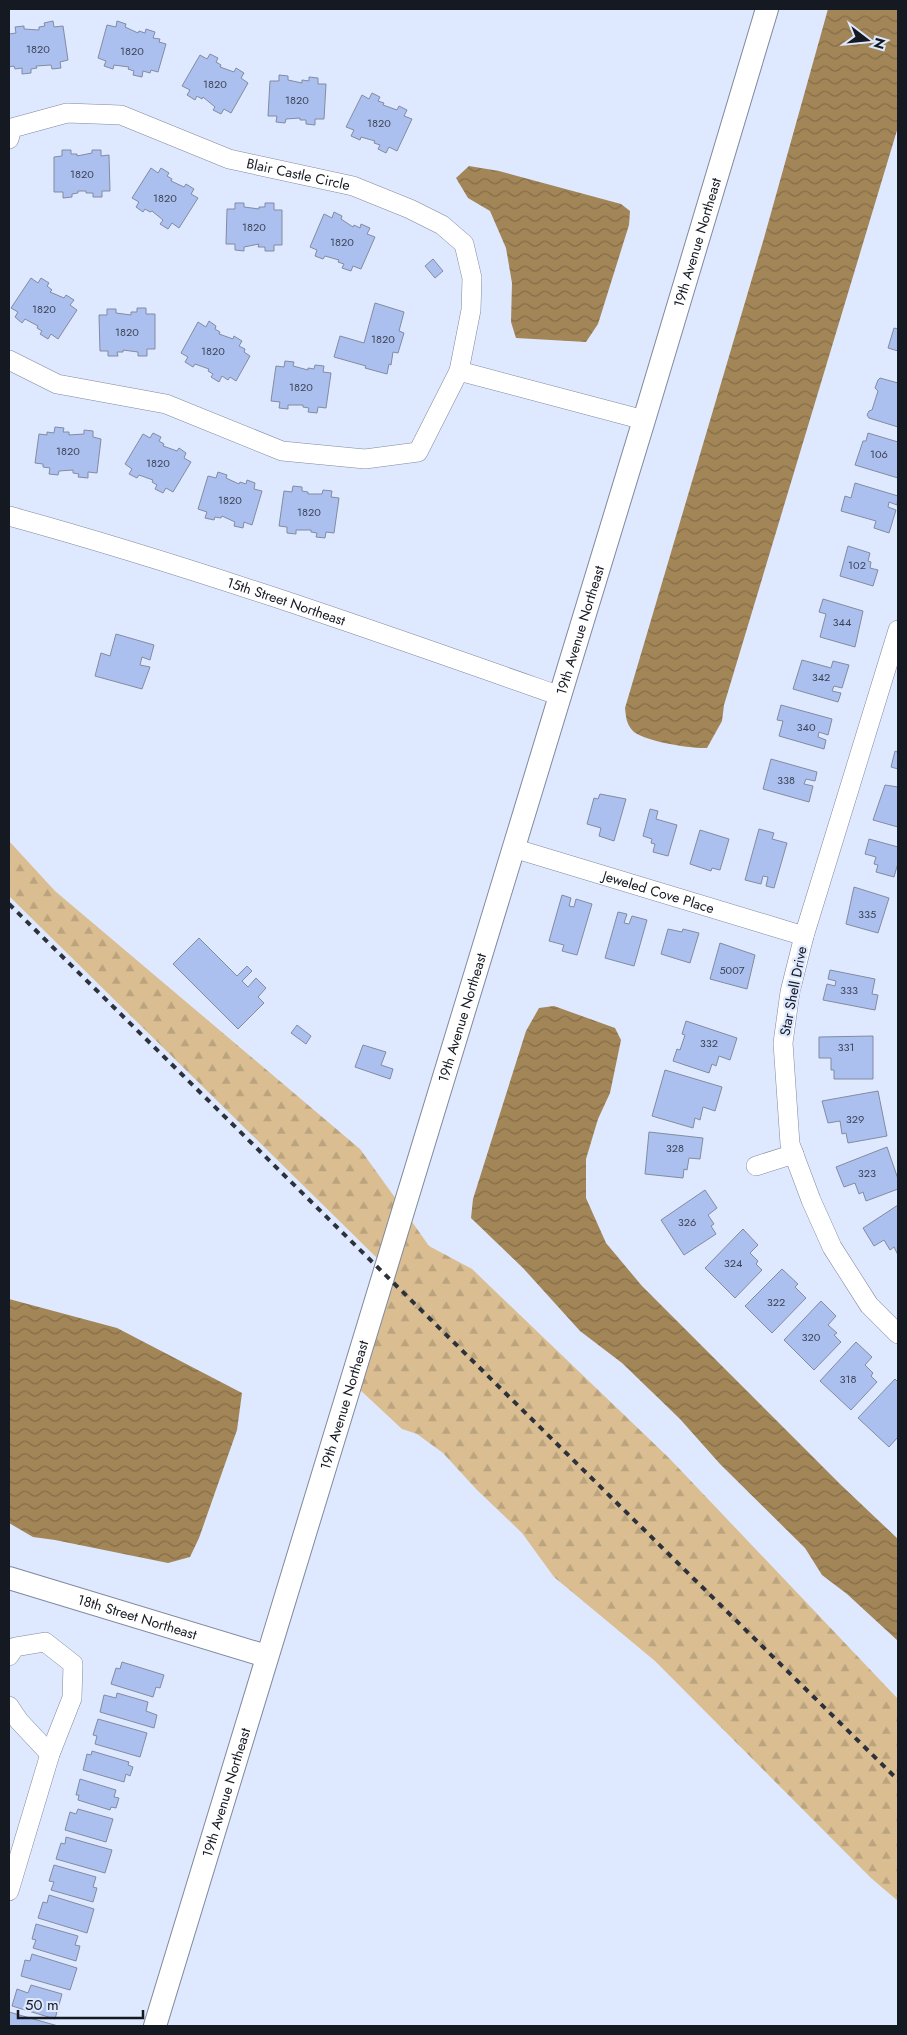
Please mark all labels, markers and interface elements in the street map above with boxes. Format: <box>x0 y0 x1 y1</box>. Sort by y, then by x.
north arrow <box>842 15 892 65</box>
text: N <box>868 35 891 52</box>
house number: 1820 <box>26 41 50 57</box>
house number: 1820 <box>120 43 144 59</box>
house number: 1820 <box>203 76 227 92</box>
house number: 1820 <box>285 92 309 108</box>
house number: 1820 <box>367 115 391 131</box>
street label: Blair Castle Circle <box>245 153 352 195</box>
house number: 1820 <box>70 166 94 182</box>
street label: 19th Avenue Northeast <box>668 175 726 310</box>
house number: 1820 <box>153 190 177 206</box>
house number: 1820 <box>242 219 266 235</box>
house number: 1820 <box>330 234 354 250</box>
house number: 1820 <box>32 301 56 317</box>
house number: 1820 <box>115 324 139 340</box>
house number: 1820 <box>371 331 395 347</box>
house number: 1820 <box>201 343 225 359</box>
house number: 1820 <box>289 379 313 395</box>
house number: 1820 <box>56 443 80 459</box>
house number: 106 <box>870 446 888 462</box>
house number: 1820 <box>146 455 170 471</box>
house number: 1820 <box>218 492 242 508</box>
house number: 1820 <box>297 504 321 520</box>
house number: 102 <box>848 557 866 573</box>
street label: 19th Avenue Northeast <box>551 563 609 697</box>
street label: 15th Street Northeast <box>224 572 349 631</box>
house number: 344 <box>833 614 852 630</box>
house number: 342 <box>812 669 830 685</box>
house number: 340 <box>796 719 816 735</box>
house number: 338 <box>777 772 795 788</box>
street label: Jeweled Cove Place <box>598 865 717 918</box>
house number: 335 <box>858 906 876 922</box>
street label: Star Shell Drive <box>775 945 811 1037</box>
street label: 19th Avenue Northeast <box>433 950 491 1085</box>
house number: 5007 <box>719 962 745 978</box>
house number: 333 <box>840 982 858 998</box>
house number: 332 <box>700 1035 718 1051</box>
house number: 331 <box>838 1039 854 1055</box>
house number: 329 <box>846 1111 864 1127</box>
house number: 328 <box>666 1140 684 1156</box>
house number: 323 <box>858 1165 876 1181</box>
house number: 326 <box>678 1214 696 1230</box>
house number: 324 <box>724 1255 743 1271</box>
house number: 322 <box>767 1294 785 1310</box>
house number: 320 <box>802 1329 821 1345</box>
street label: 19th Avenue Northeast <box>315 1337 373 1472</box>
house number: 318 <box>840 1371 856 1387</box>
street label: 18th Street Northeast <box>75 1589 200 1645</box>
street label: 19th Avenue Northeast <box>197 1725 255 1860</box>
scale bar <box>18 1988 142 2020</box>
text: 50 m <box>25 1994 59 2016</box>

